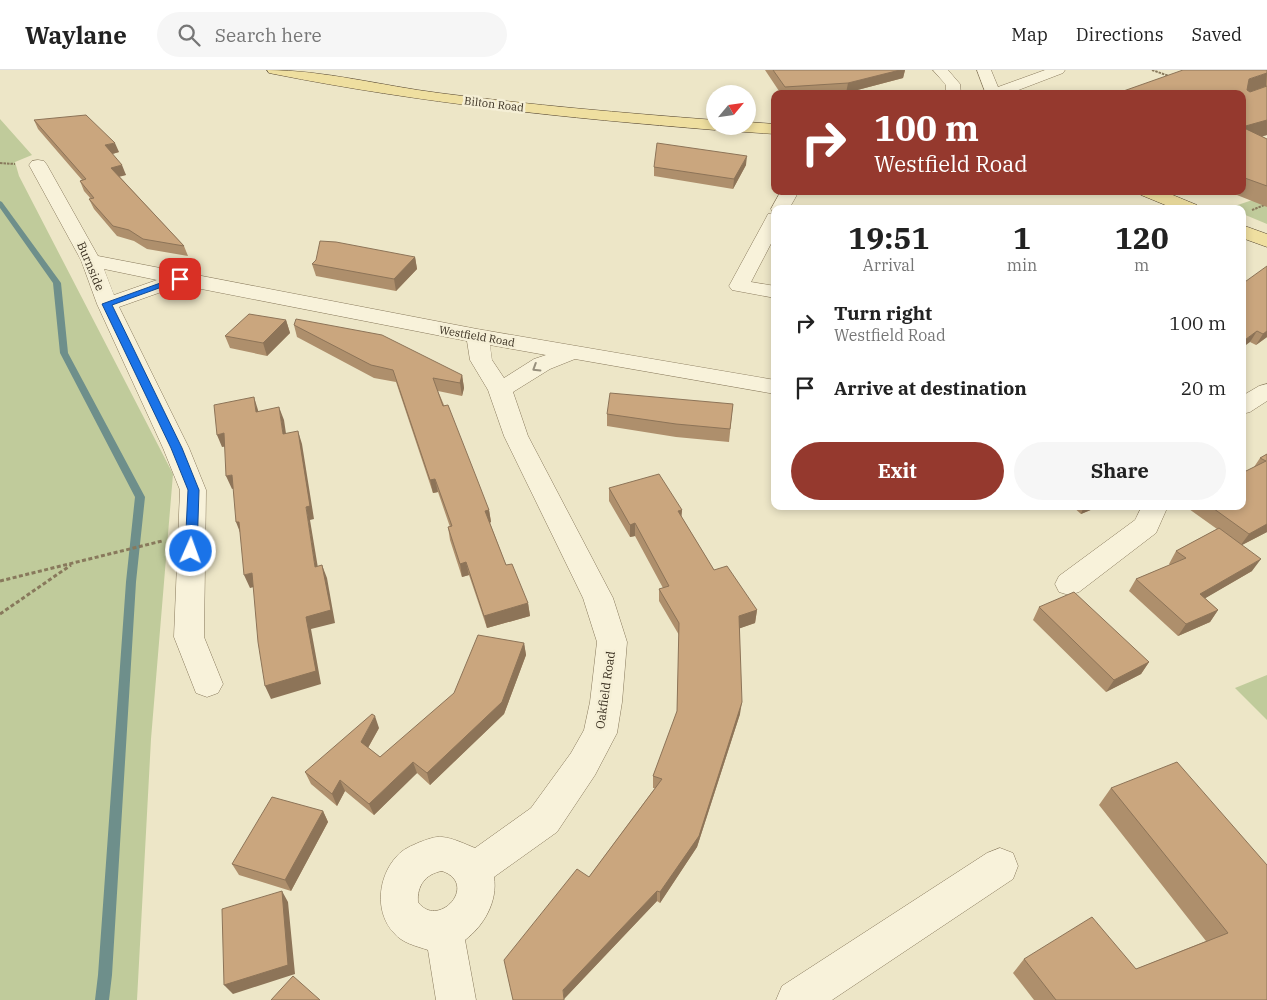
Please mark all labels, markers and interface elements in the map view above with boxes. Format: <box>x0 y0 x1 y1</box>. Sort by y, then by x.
search box <box>157 12 507 57</box>
text: Waylane <box>25 19 127 51</box>
icon: search <box>175 21 203 49</box>
text: Search here <box>215 23 322 47</box>
text: Map <box>1011 23 1048 46</box>
text: Directions <box>1076 23 1164 46</box>
text: Saved <box>1192 23 1242 46</box>
north arrow <box>706 85 756 135</box>
map controls <box>706 85 756 135</box>
street label: Bilton Road <box>463 93 525 115</box>
text: 100 m <box>874 105 979 151</box>
icon: right <box>791 110 856 175</box>
text: Westfield Road <box>874 149 1028 178</box>
text: 19:51 <box>848 218 929 257</box>
text: 1 <box>1013 218 1031 257</box>
text: 120 <box>1115 218 1169 257</box>
street label: Burnside <box>74 239 108 293</box>
text: Arrival <box>863 255 915 275</box>
text: min <box>1007 255 1037 275</box>
text: m <box>1134 255 1149 275</box>
pin <box>159 258 201 300</box>
icon: arrive <box>166 265 194 293</box>
text: Turn right <box>834 301 932 325</box>
icon: right <box>791 309 819 337</box>
text: 100 m <box>1169 311 1226 335</box>
street label: Westfield Road <box>438 322 516 350</box>
text: Westfield Road <box>834 325 946 345</box>
one-way arrow <box>532 362 541 371</box>
icon: arrive <box>791 374 819 402</box>
text: Arrive at destination <box>834 376 1027 400</box>
text: 20 m <box>1181 376 1226 400</box>
button: Exit <box>791 442 1004 500</box>
button: Share <box>1014 442 1226 500</box>
position arrow <box>164 524 216 576</box>
street label: Oakfield Road <box>592 650 618 730</box>

